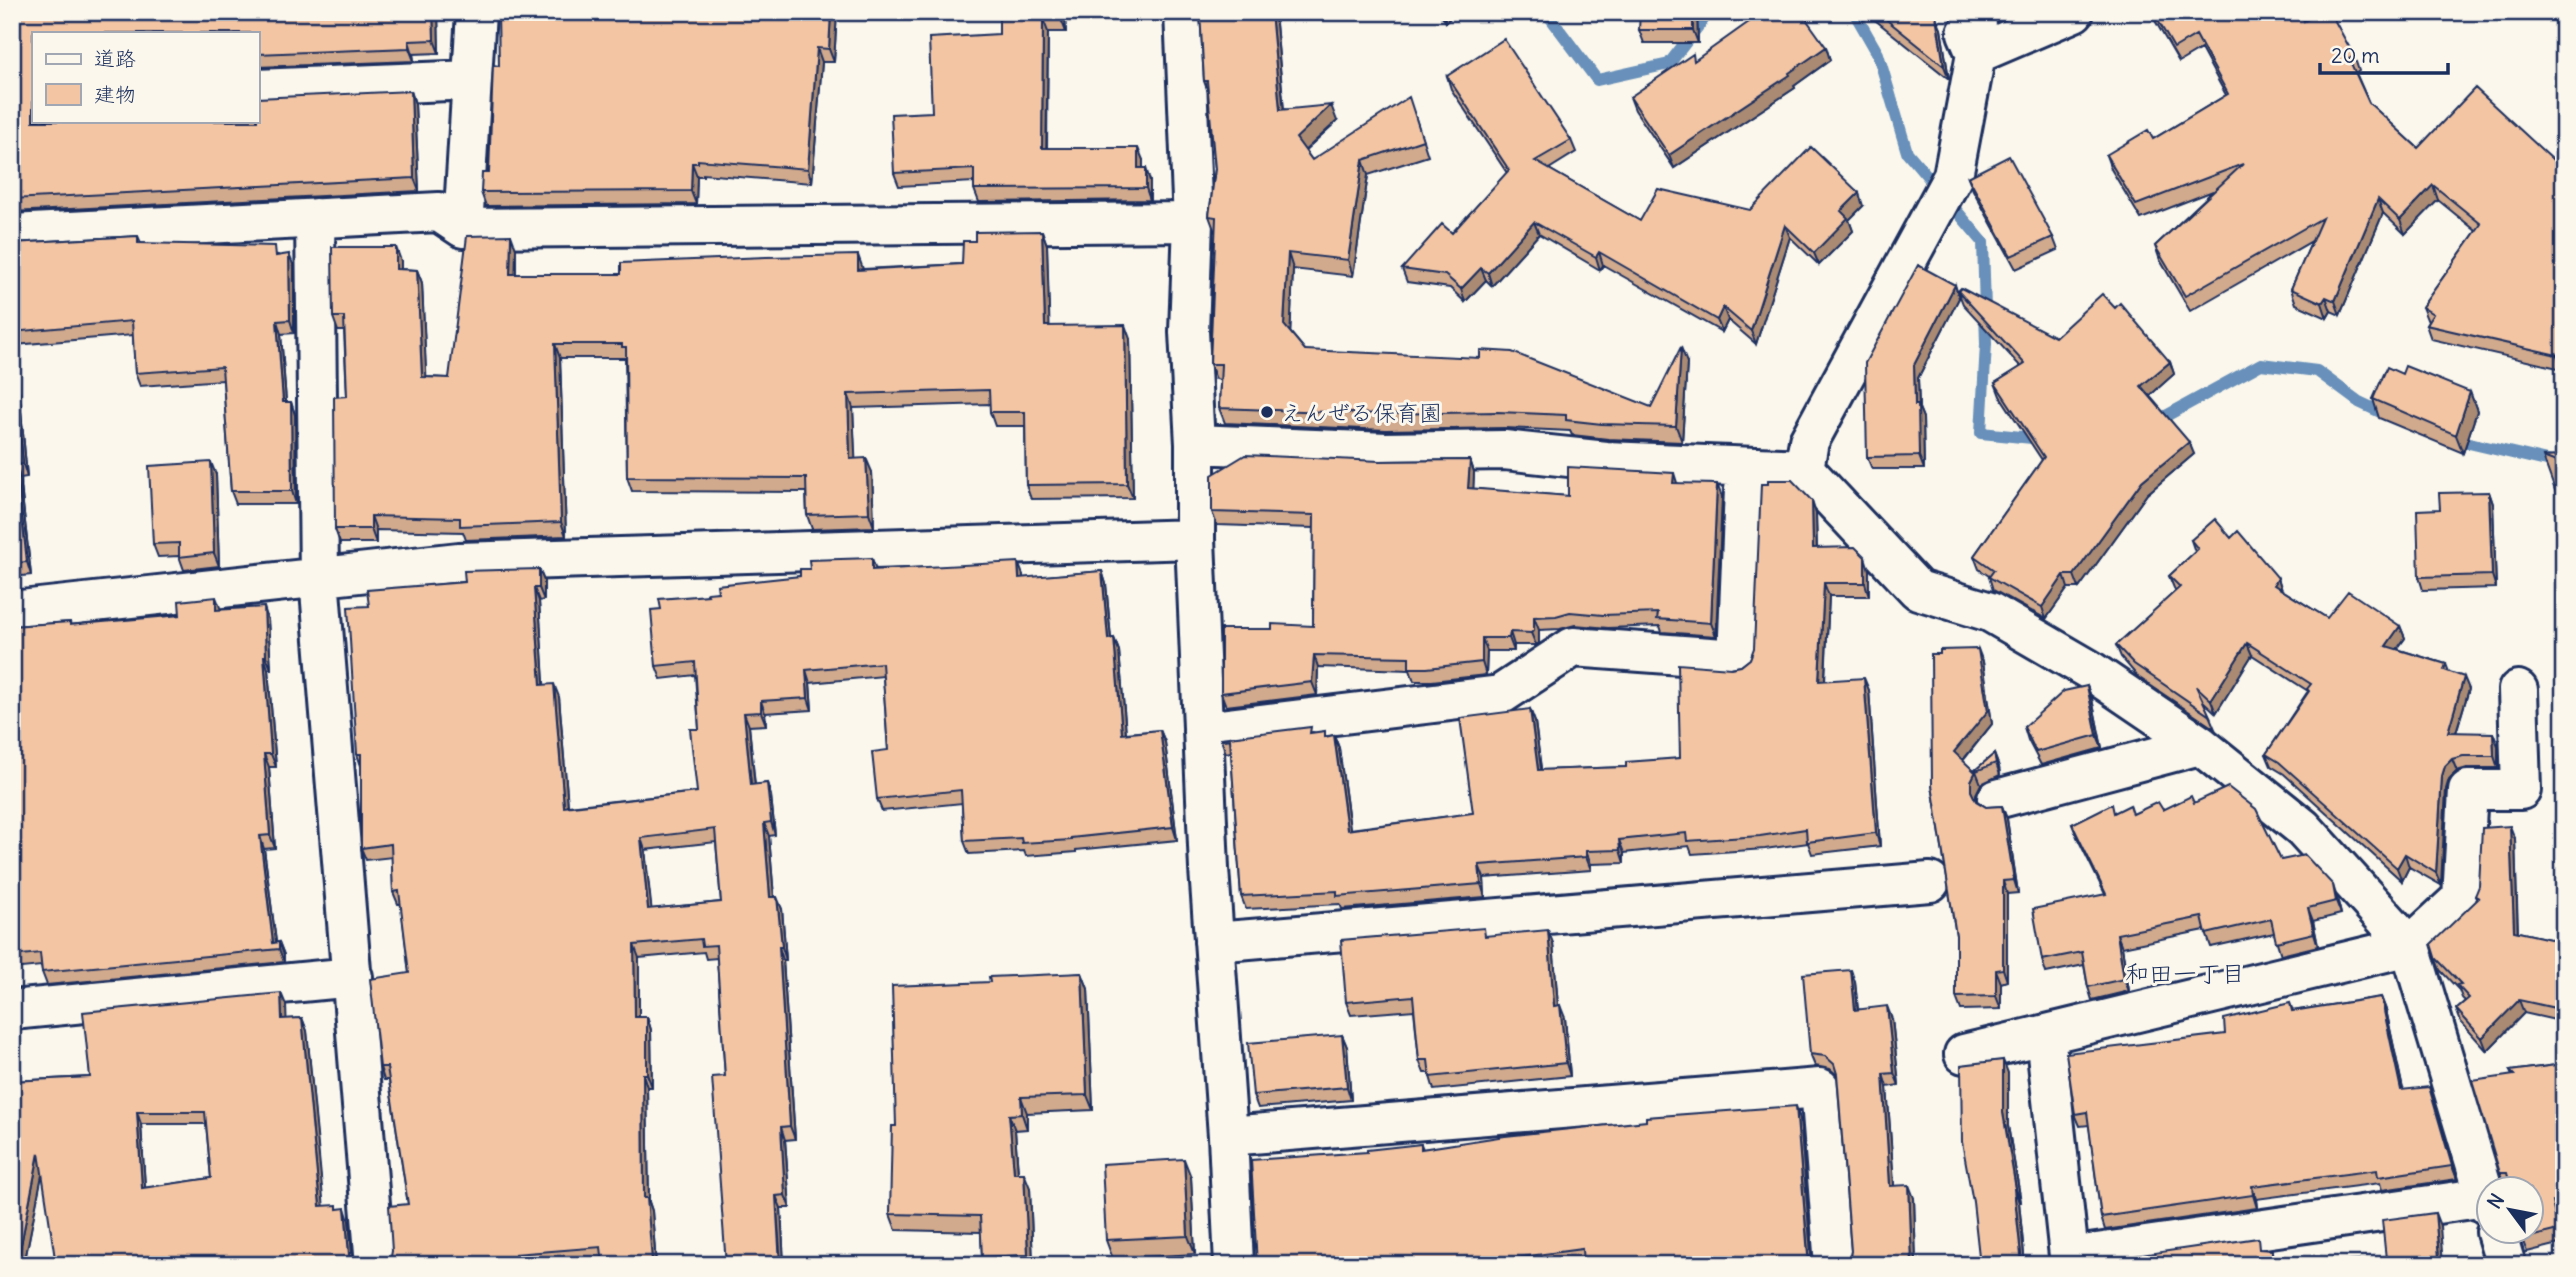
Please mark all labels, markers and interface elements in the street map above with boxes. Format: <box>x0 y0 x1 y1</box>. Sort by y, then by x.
legend <box>32 32 259 122</box>
scale bar <box>2320 32 2448 76</box>
text: 20 m <box>2331 42 2380 69</box>
text: 道路 <box>94 45 136 72</box>
text: 建物 <box>94 81 136 108</box>
place label: えんぜる保育園 <box>1281 398 1442 427</box>
marker: えんぜる保育園 <box>1259 404 1275 420</box>
district label: 和田一丁目 <box>2125 958 2245 988</box>
north arrow <box>2474 1176 2544 1246</box>
text: N <box>2482 1189 2509 1213</box>

